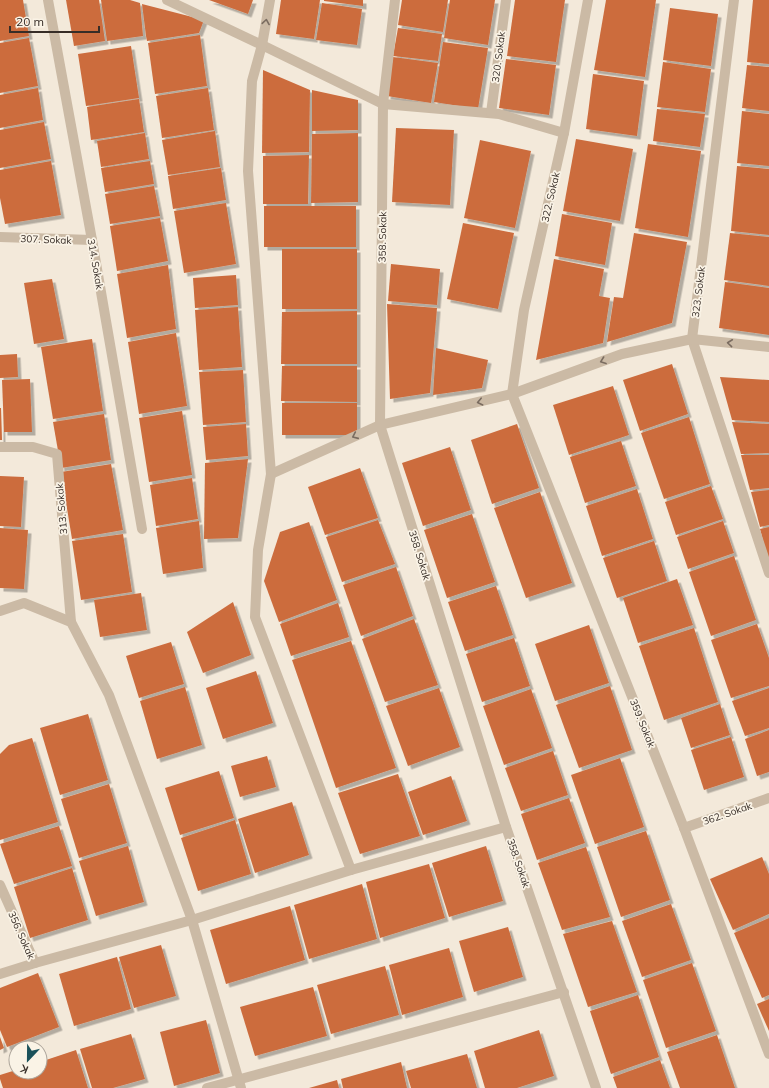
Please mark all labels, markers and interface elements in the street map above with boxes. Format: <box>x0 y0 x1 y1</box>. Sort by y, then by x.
scale bar <box>10 8 99 34</box>
text: 20 m <box>16 14 44 29</box>
one-way arrow <box>261 19 270 25</box>
street label: 320. Sokak <box>489 30 508 83</box>
street label: 322. Sokak <box>538 170 563 223</box>
street label: 358. Sokak <box>376 211 389 263</box>
street label: 307. Sokak <box>20 232 73 247</box>
street label: 314. Sokak <box>85 238 106 291</box>
street label: 323. Sokak <box>689 265 708 318</box>
one-way arrow <box>727 339 733 348</box>
one-way arrow <box>600 356 607 365</box>
one-way arrow <box>477 397 483 405</box>
one-way arrow <box>352 431 359 439</box>
street label: 313. Sokak <box>53 482 70 535</box>
street label: 358. Sokak <box>406 529 433 582</box>
street label: 359. Sokak <box>627 697 658 750</box>
street label: 362. Sokak <box>701 799 754 828</box>
street label: 358. Sokak <box>504 837 533 890</box>
street label: 356. Sokak <box>5 909 38 962</box>
north arrow <box>8 1040 48 1080</box>
text: K <box>18 1061 30 1077</box>

